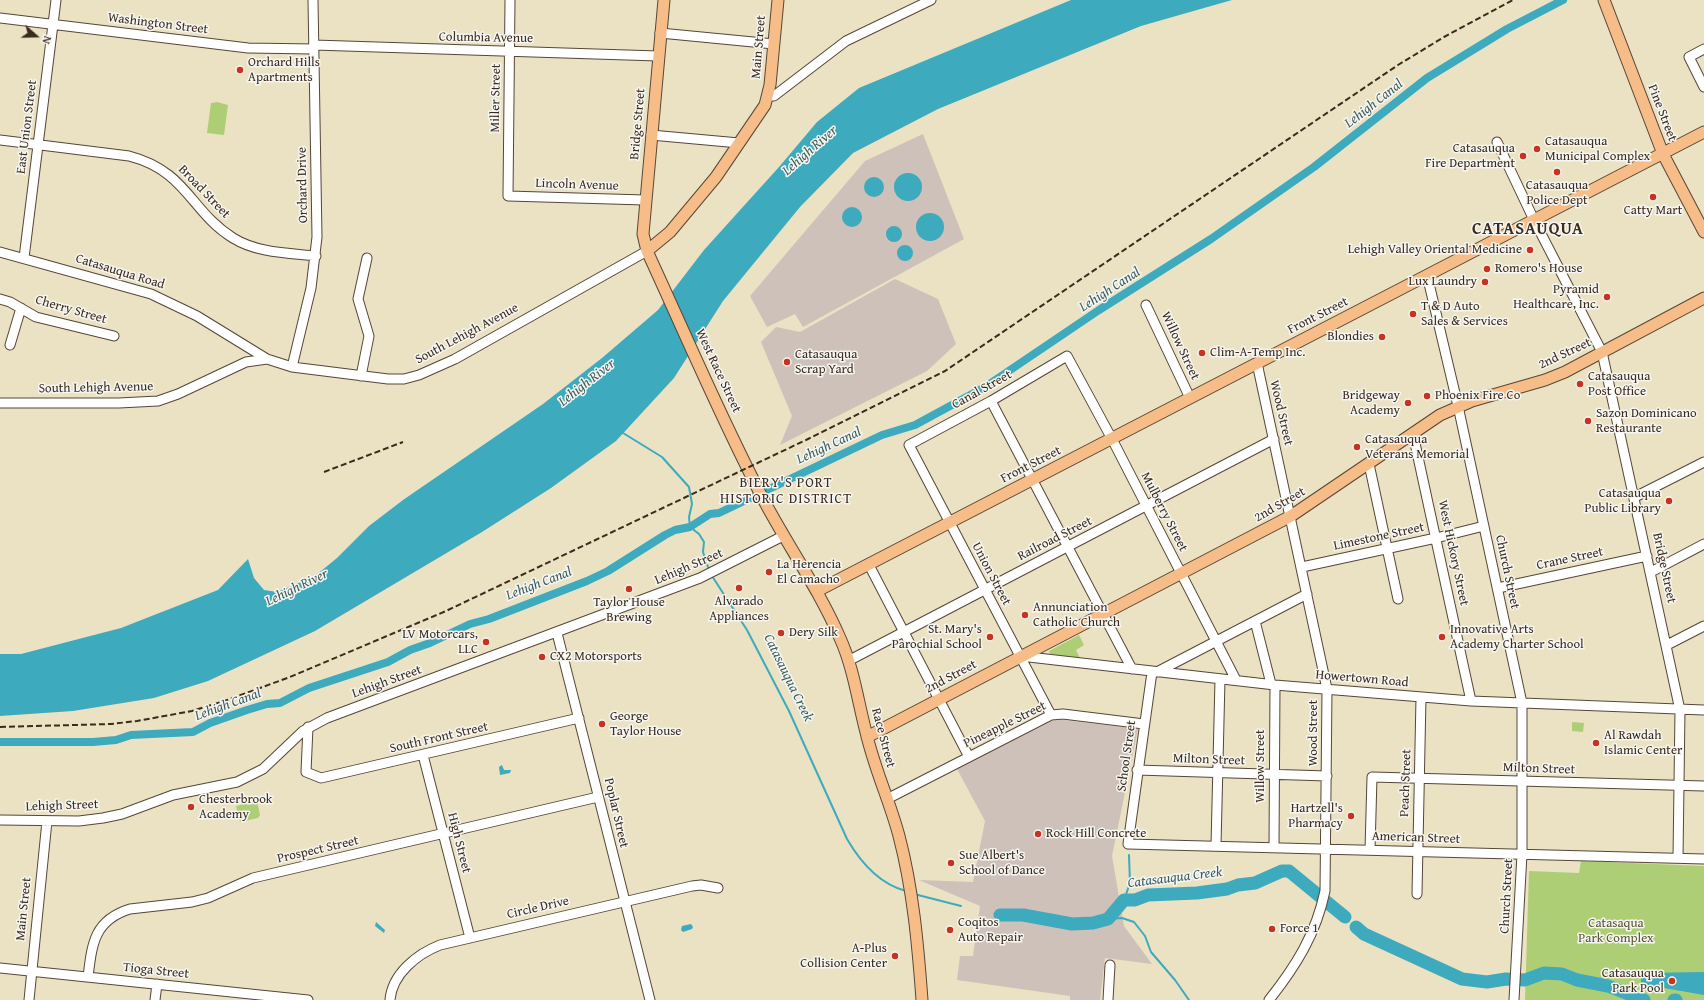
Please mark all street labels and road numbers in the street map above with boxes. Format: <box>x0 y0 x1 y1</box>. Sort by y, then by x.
street label: Washington Street <box>107 10 209 38</box>
street label: Main Street <box>748 15 770 79</box>
street label: Columbia Avenue <box>439 29 533 47</box>
street label: Miller Street <box>488 63 504 133</box>
street label: East Union Street <box>13 79 41 175</box>
street label: Pine Street <box>1644 82 1680 144</box>
street label: Bridge Street <box>627 88 649 160</box>
street label: Orchard Drive <box>295 147 311 223</box>
street label: Broad Street <box>175 162 233 222</box>
street label: Lincoln Avenue <box>535 176 619 194</box>
street label: Catasauqua Road <box>74 251 166 293</box>
street label: Cherry Street <box>34 292 108 328</box>
street label: Front Street <box>1285 294 1351 338</box>
street label: South Lehigh Avenue <box>413 300 521 368</box>
street label: Willow Street <box>1157 309 1203 383</box>
street label: West Race Street <box>692 327 744 415</box>
street label: 2nd Street <box>1536 335 1594 373</box>
street label: Canal Street <box>949 367 1015 413</box>
street label: South Lehigh Avenue <box>39 379 153 397</box>
street label: Wood Street <box>1266 379 1296 447</box>
street label: Front Street <box>998 443 1064 487</box>
street label: Mulberry Street <box>1137 470 1191 554</box>
street label: 2nd Street <box>1252 484 1308 526</box>
street label: West Hickory Street <box>1434 499 1472 607</box>
street label: Railroad Street <box>1015 514 1095 564</box>
street label: Limestone Street <box>1332 520 1426 554</box>
street label: Bridge Street <box>1649 531 1679 605</box>
street label: Church Street <box>1492 534 1522 610</box>
street label: Union Street <box>968 540 1014 608</box>
street label: Crane Street <box>1535 544 1605 574</box>
street label: Lehigh Street <box>652 546 726 588</box>
street label: 2nd Street <box>923 657 979 697</box>
street label: Lehigh Street <box>350 662 424 702</box>
street label: Howertown Road <box>1315 667 1409 691</box>
street label: Pineapple Street <box>961 698 1049 752</box>
street label: Wood Street <box>1306 700 1322 766</box>
street label: Race Street <box>868 706 898 770</box>
street label: South Front Street <box>388 719 490 757</box>
street label: School Street <box>1114 719 1140 793</box>
street label: Willow Street <box>1253 729 1269 803</box>
street label: Peach Street <box>1397 749 1415 817</box>
street label: Milton Street <box>1173 751 1245 769</box>
street label: Milton Street <box>1503 760 1575 778</box>
street label: Poplar Street <box>600 776 632 850</box>
street label: Lehigh Street <box>25 797 99 815</box>
street label: High Street <box>444 811 474 875</box>
street label: American Street <box>1371 829 1461 847</box>
street label: Prospect Street <box>276 833 360 867</box>
street label: Church Street <box>1497 858 1517 934</box>
street label: Main Street <box>13 877 35 941</box>
street label: Circle Drive <box>505 893 571 923</box>
street label: Tioga Street <box>122 960 190 982</box>

